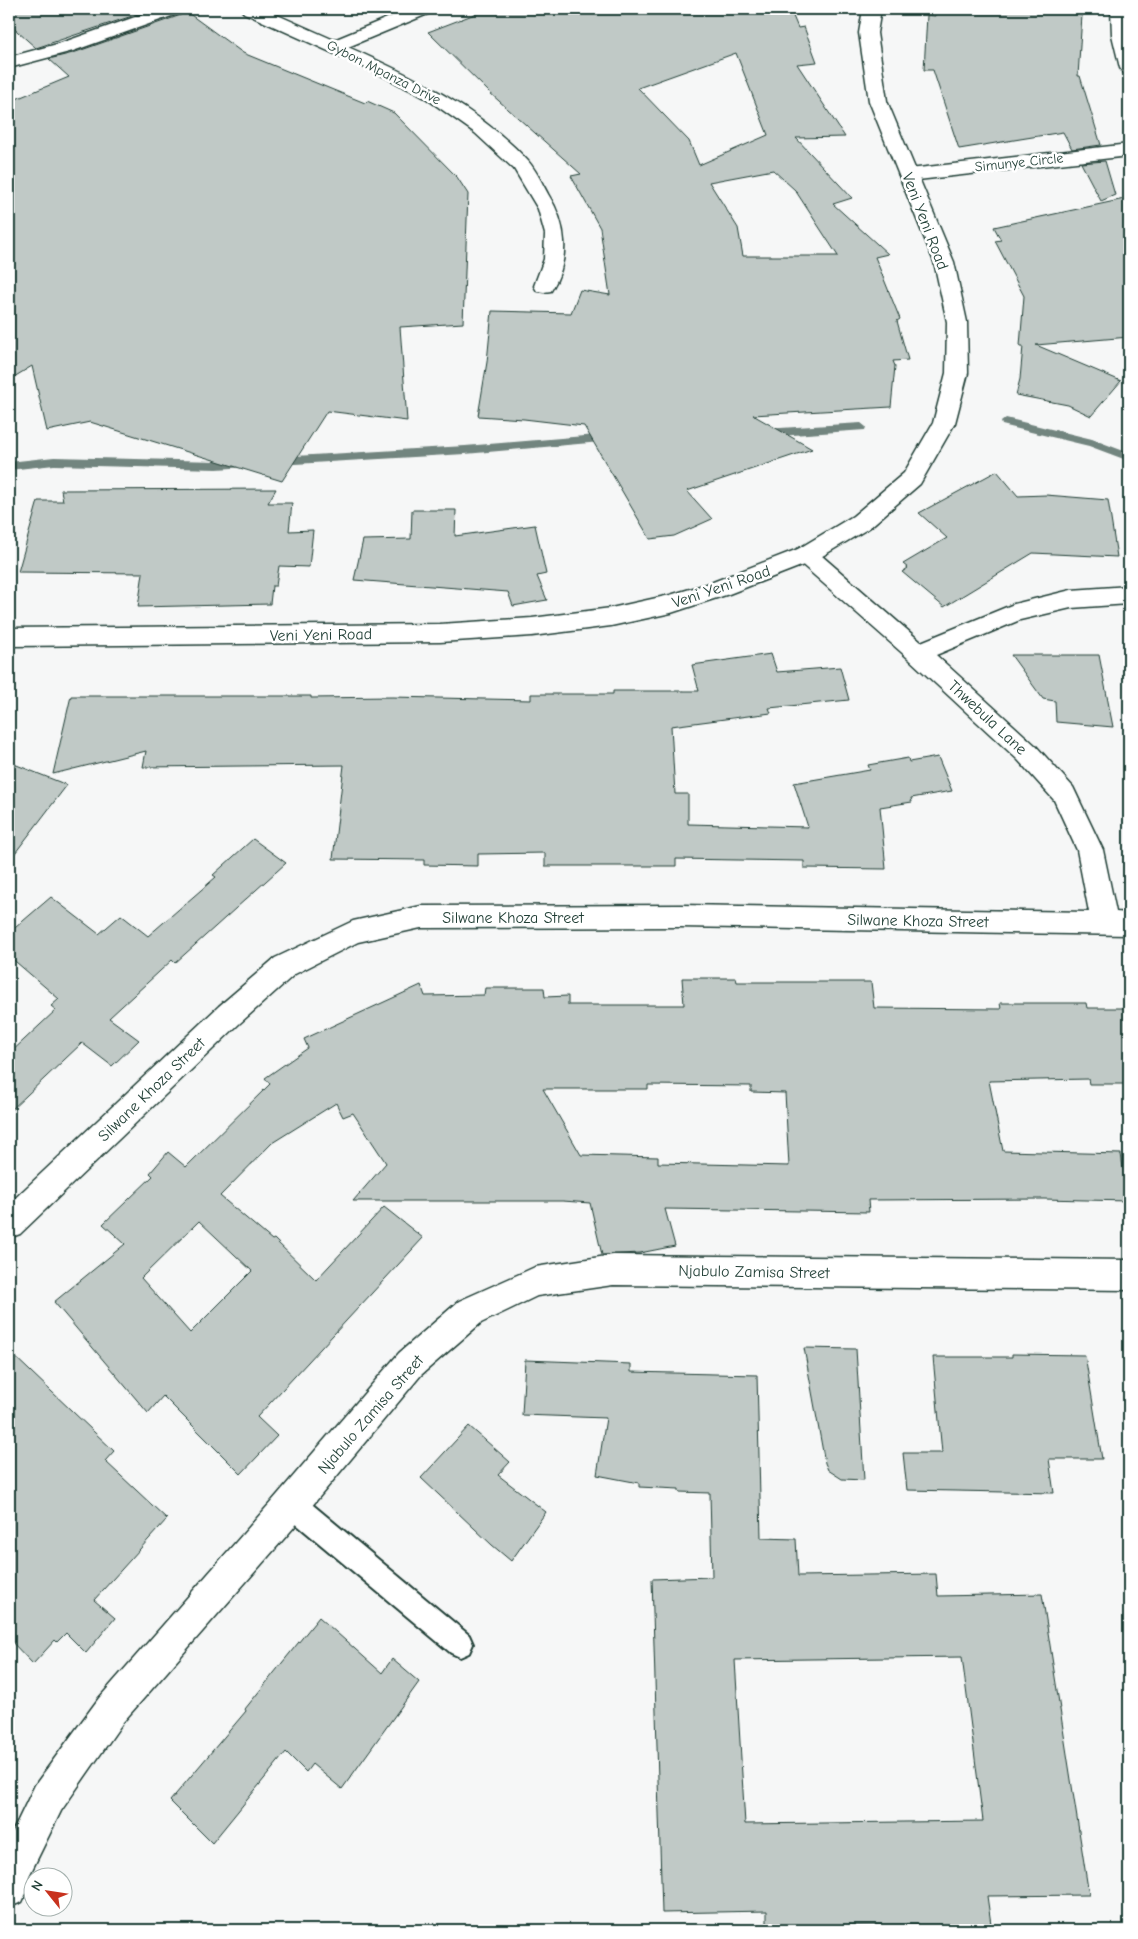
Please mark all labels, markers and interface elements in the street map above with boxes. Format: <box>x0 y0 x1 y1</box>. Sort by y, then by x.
street label: Gybon Mpanza Drive <box>324 36 444 109</box>
street label: Simunye Circle <box>974 149 1064 176</box>
street label: Veni Yeni Road <box>898 170 952 272</box>
street label: Veni Yeni Road <box>670 562 773 612</box>
street label: Veni Yeni Road <box>270 625 372 645</box>
street label: Thwebula Lane <box>944 677 1030 759</box>
street label: Silwane Khoza Street <box>442 909 584 927</box>
street label: Silwane Khoza Street <box>847 911 989 931</box>
street label: Silwane Khoza Street <box>95 1034 209 1145</box>
street label: Njabulo Zamisa Street <box>678 1262 830 1282</box>
street label: Njabulo Zamisa Street <box>314 1351 427 1478</box>
north arrow <box>22 1866 72 1916</box>
text: N <box>28 1878 47 1894</box>

